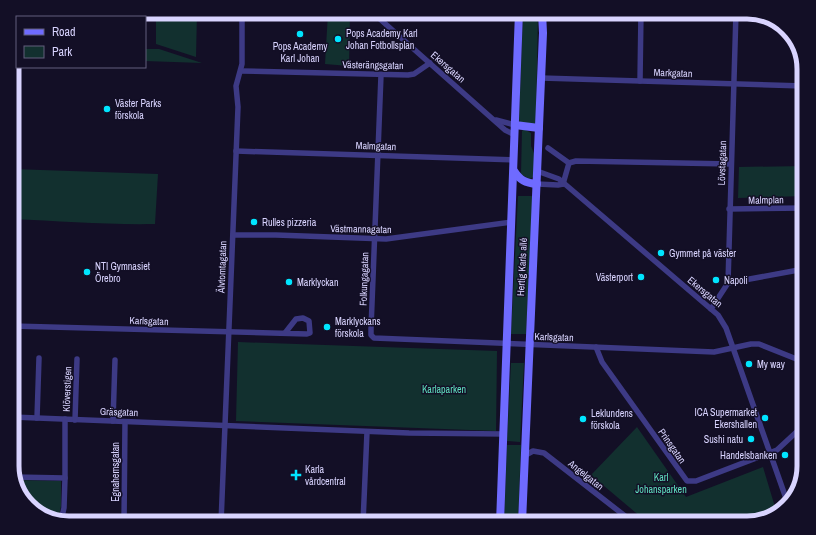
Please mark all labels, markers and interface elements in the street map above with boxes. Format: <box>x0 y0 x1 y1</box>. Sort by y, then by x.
legend <box>16 16 146 68</box>
text: Road <box>52 24 76 40</box>
place label: Pops Academy Karl Johan Fotbollsplan <box>346 27 418 52</box>
marker: Pops Academy Karl Johan <box>295 29 305 39</box>
marker: Pops Academy Karl Johan Fotbollsplan <box>333 34 343 44</box>
place label: Pops Academy Karl Johan <box>273 40 328 65</box>
text: Park <box>52 44 72 60</box>
street label: Ekersgatan <box>428 48 468 86</box>
street label: Västerängsgatan <box>342 58 404 72</box>
street label: Markgatan <box>653 66 693 80</box>
place label: Väster Parks förskola <box>115 97 161 122</box>
marker: Väster Parks förskola <box>102 104 112 114</box>
street label: Malmgatan <box>356 139 396 153</box>
street label: Lövstagatan <box>715 140 729 186</box>
street label: Malmplan <box>748 193 784 207</box>
place label: Rulles pizzeria <box>262 216 317 229</box>
marker: Rulles pizzeria <box>249 217 259 227</box>
street label: Västmannagatan <box>330 222 392 236</box>
street label: Hertig Karls allé <box>514 237 530 296</box>
street label: Älvtomtagatan <box>215 241 229 294</box>
place label: Gymmet på väster <box>669 247 736 260</box>
marker: Gymmet på väster <box>656 248 666 258</box>
street label: Folkungagatan <box>357 252 371 306</box>
place label: NTI Gymnasiet Örebro <box>95 260 151 285</box>
marker: NTI Gymnasiet Örebro <box>82 267 92 277</box>
place label: Västerport <box>596 271 634 284</box>
marker: Västerport <box>636 272 646 282</box>
street label: Ekersgatan <box>685 274 725 310</box>
place label: Napoli <box>724 274 748 287</box>
marker: Napoli <box>711 275 721 285</box>
place label: Marklyckan <box>297 276 338 289</box>
marker: Marklyckan <box>284 277 294 287</box>
street label: Karlsgatan <box>129 314 169 328</box>
place label: Marklyckans förskola <box>335 315 381 340</box>
marker: Marklyckans förskola <box>322 322 332 332</box>
street label: Karlsgatan <box>534 330 574 344</box>
place label: My way <box>757 358 786 371</box>
marker: My way <box>744 359 754 369</box>
street label: Klöverstigen <box>60 366 74 412</box>
park label: Karlaparken <box>422 383 466 396</box>
street label: Gräsgatan <box>100 405 138 419</box>
place label: ICA Supermarket Ekershallen <box>695 406 758 431</box>
place label: Leklundens förskola <box>591 407 633 432</box>
marker: ICA Supermarket Ekershallen <box>760 413 770 423</box>
marker: Leklundens förskola <box>578 414 588 424</box>
street label: Prinsgatan <box>655 426 689 466</box>
place label: Sushi natu <box>704 433 743 446</box>
marker: Sushi natu <box>746 434 756 444</box>
street label: Egnahemsgatan <box>109 442 122 502</box>
place label: Handelsbanken <box>720 449 777 462</box>
marker: Handelsbanken <box>780 450 790 460</box>
street label: Angelgatan <box>565 456 606 493</box>
place label: Karla vårdcentral <box>305 463 346 488</box>
marker: Karla vårdcentral <box>290 469 302 481</box>
park label: Karl Johansparken <box>635 471 687 496</box>

